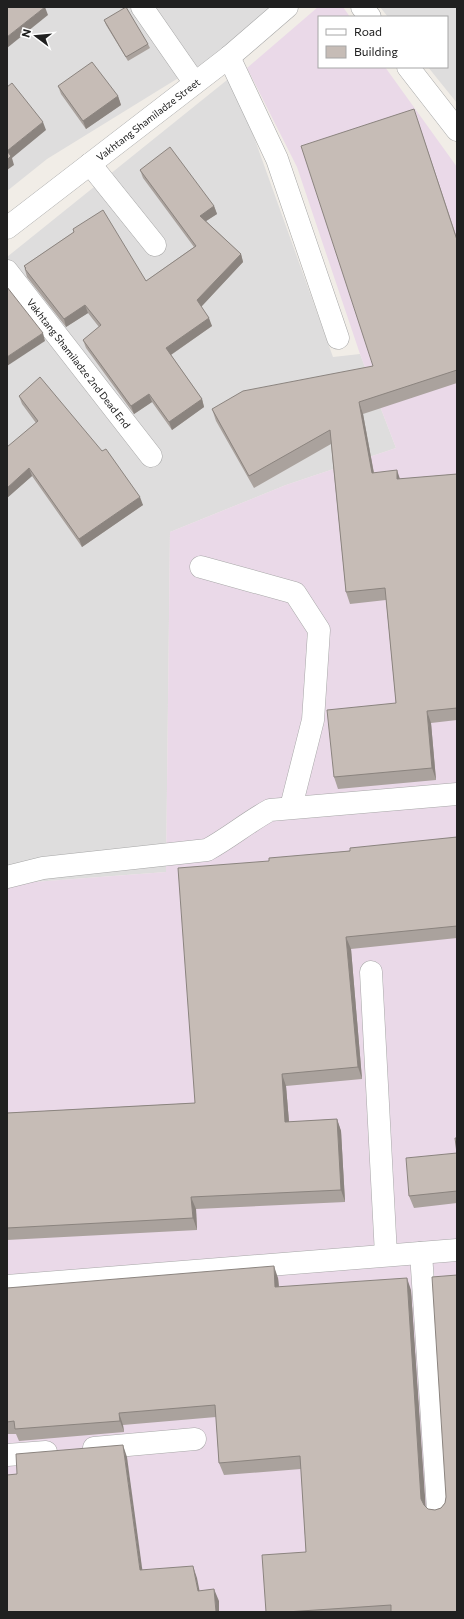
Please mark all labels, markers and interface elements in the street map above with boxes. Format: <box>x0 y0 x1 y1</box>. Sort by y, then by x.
north arrow <box>16 16 56 56</box>
legend <box>318 16 448 68</box>
text: Road <box>354 24 382 38</box>
text: N <box>19 27 33 39</box>
text: Building <box>354 44 398 58</box>
street label: Vakhtang Shamiladze Street <box>94 76 202 163</box>
street label: Vakhtang Shamiladze 2nd Dead End <box>25 296 133 431</box>

